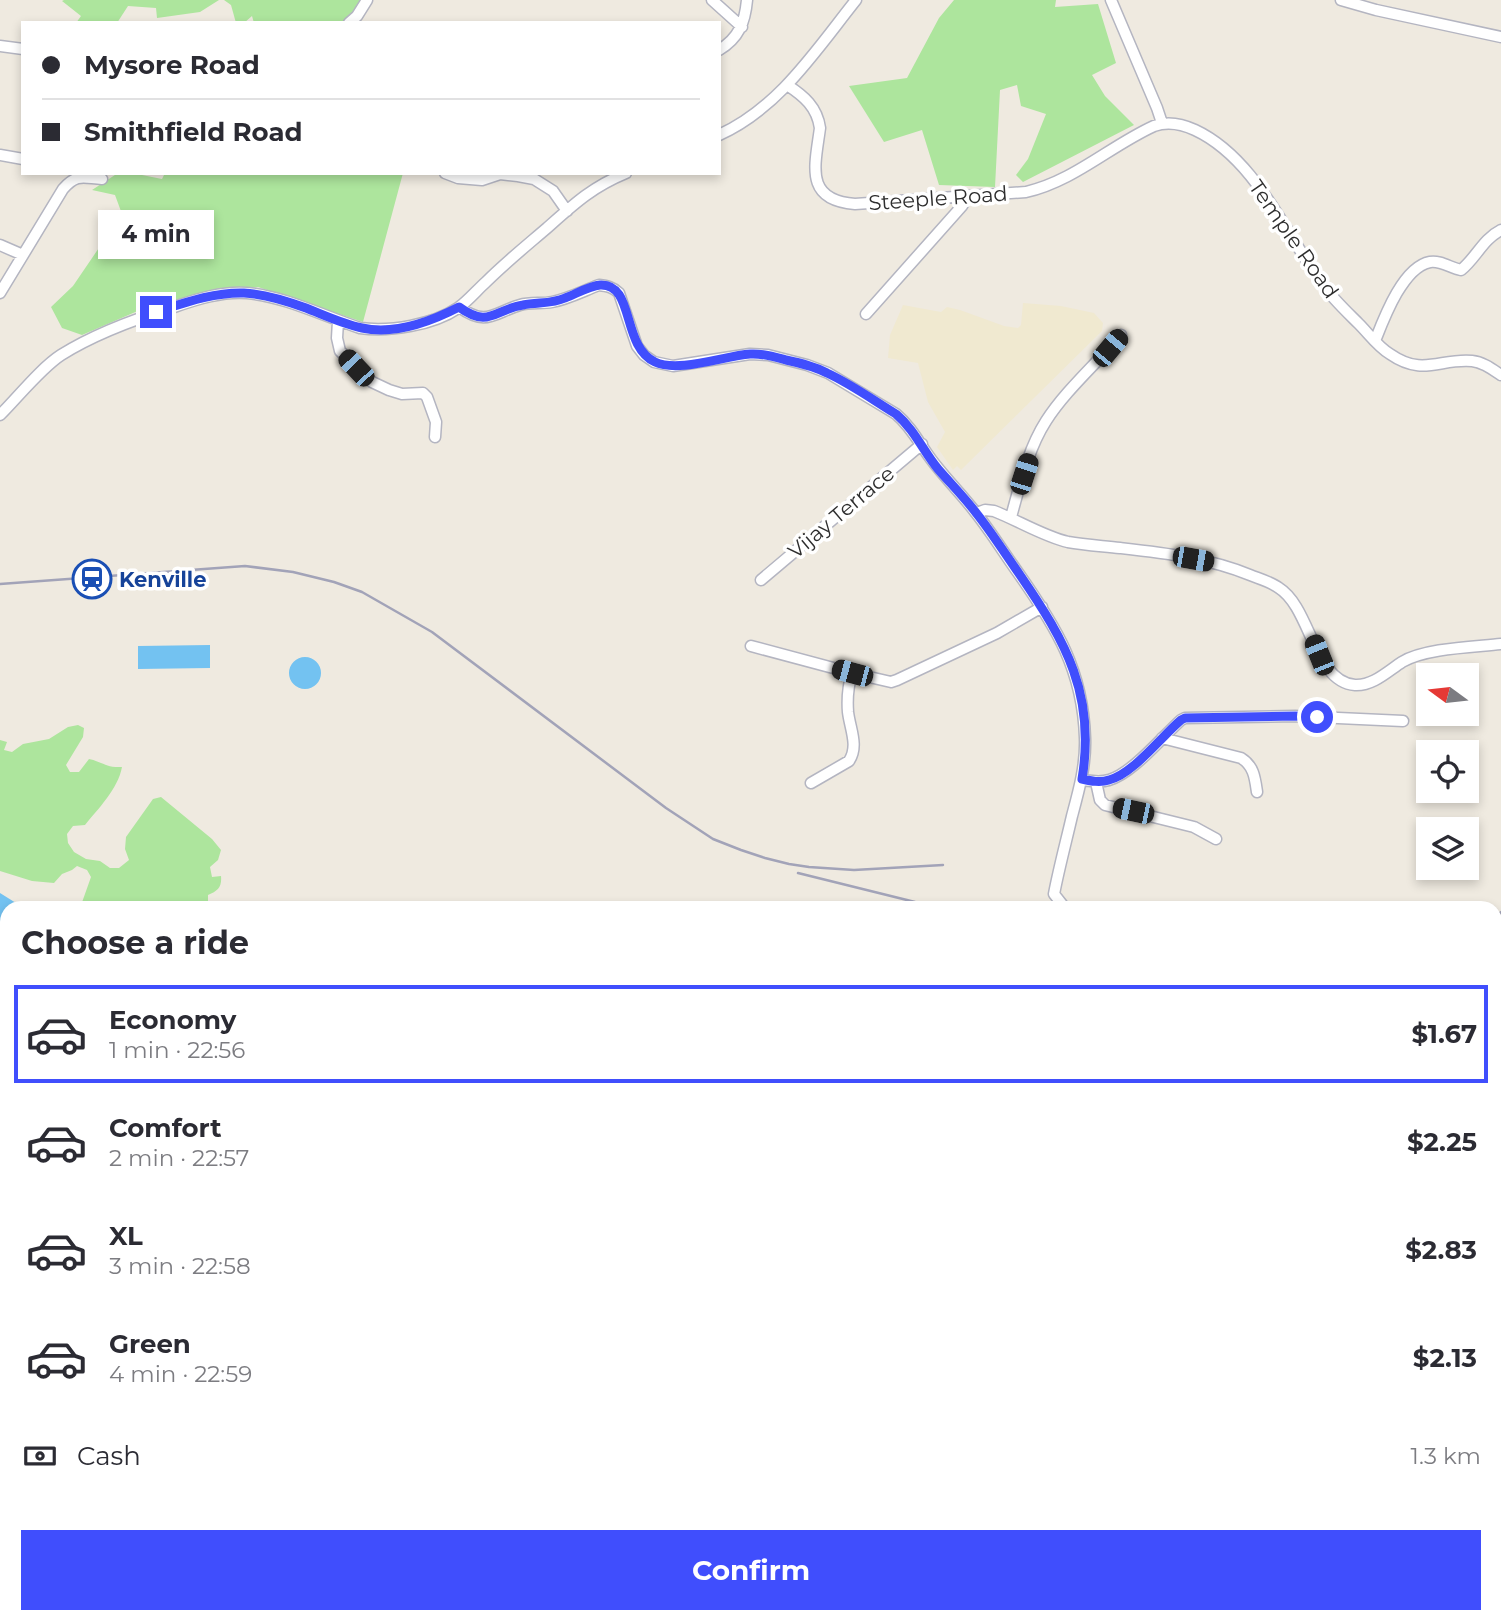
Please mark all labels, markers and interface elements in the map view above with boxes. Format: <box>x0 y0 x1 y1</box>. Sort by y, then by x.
text: Mysore Road <box>84 49 260 81</box>
text: Smithfield Road <box>84 116 303 148</box>
street label: Temple Road <box>1244 175 1344 303</box>
street label: Steeple Road <box>868 181 1008 215</box>
callout: 4 min <box>98 210 214 260</box>
text: 4 min <box>121 220 191 248</box>
route end <box>140 296 172 328</box>
car <box>1089 325 1132 371</box>
car <box>334 345 379 391</box>
car <box>1008 451 1041 497</box>
street label: Vijay Terrace <box>783 460 899 564</box>
car <box>1171 545 1216 573</box>
station icon: Kenville <box>71 558 113 600</box>
place label: Kenville <box>119 567 206 592</box>
car <box>1302 632 1337 678</box>
car <box>829 657 876 689</box>
north arrow <box>1416 663 1479 726</box>
map controls <box>1416 663 1479 880</box>
route start <box>1301 701 1333 733</box>
button: locate <box>1416 740 1479 803</box>
car <box>1111 796 1156 826</box>
button: layers <box>1416 817 1479 880</box>
text: Choose a ride <box>21 923 249 962</box>
icon: car <box>25 1003 88 1066</box>
text: Economy <box>109 1004 236 1036</box>
text: $1.67 <box>1411 1018 1477 1050</box>
text: 1 min · 22:56 <box>109 1036 245 1064</box>
icon: car <box>25 1111 88 1174</box>
text: Comfort <box>109 1112 221 1144</box>
text: $2.25 <box>1407 1126 1477 1158</box>
text: 2 min · 22:57 <box>109 1144 249 1172</box>
icon: car <box>25 1219 88 1282</box>
text: XL <box>109 1220 143 1252</box>
text: $2.83 <box>1405 1234 1477 1266</box>
text: 3 min · 22:58 <box>109 1252 251 1280</box>
icon: car <box>25 1327 88 1390</box>
text: Green <box>109 1328 191 1360</box>
text: $2.13 <box>1413 1342 1477 1374</box>
text: 4 min · 22:59 <box>109 1360 252 1388</box>
icon: cash <box>21 1437 59 1475</box>
text: Cash <box>77 1440 141 1472</box>
text: 1.3 km <box>1411 1442 1481 1470</box>
button: Confirm <box>21 1530 1481 1610</box>

